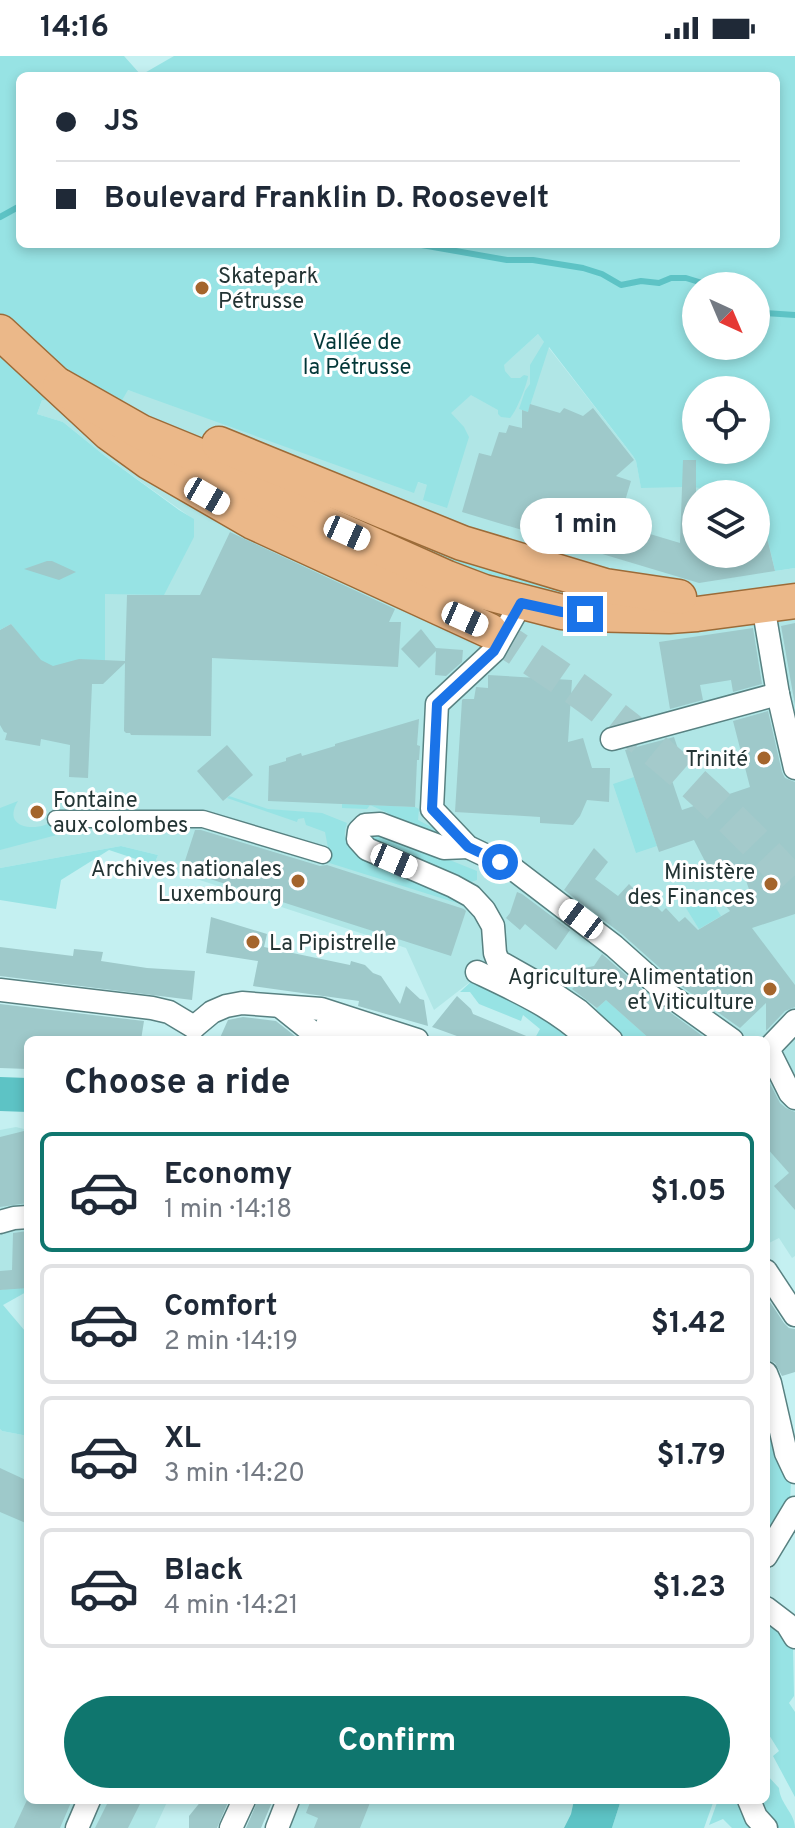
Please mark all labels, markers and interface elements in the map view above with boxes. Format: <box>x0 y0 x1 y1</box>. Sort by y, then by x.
text: 14:16 <box>40 10 109 47</box>
text: JS <box>104 104 139 141</box>
text: Boulevard Franklin D. Roosevelt <box>104 181 549 218</box>
place label: Skatepark Pétrusse <box>218 264 318 316</box>
north arrow <box>682 272 770 360</box>
map controls <box>682 272 770 568</box>
marker: Skatepark Pétrusse <box>193 279 211 297</box>
park label: Vallée de la Pétrusse <box>303 330 411 382</box>
button: locate <box>682 376 770 464</box>
car <box>180 474 234 518</box>
button: layers <box>682 480 770 568</box>
callout: 1 min <box>519 498 651 554</box>
text: 1 min <box>555 509 617 542</box>
car <box>320 512 374 554</box>
route end <box>567 596 603 632</box>
car <box>438 598 492 640</box>
place label: Trinité <box>685 747 748 774</box>
marker: Trinité <box>755 749 773 767</box>
place label: Fontaine aux colombes <box>53 788 188 840</box>
marker: Fontaine aux colombes <box>28 803 46 821</box>
car <box>367 841 421 881</box>
route start <box>482 844 518 880</box>
place label: Archives nationales Luxembourg <box>91 857 282 909</box>
place label: Ministère des Finances <box>627 860 755 912</box>
marker: Archives nationales Luxembourg <box>289 872 307 890</box>
marker: Ministère des Finances <box>762 875 780 893</box>
car <box>555 895 607 943</box>
place label: La Pipistrelle <box>269 931 396 958</box>
marker: La Pipistrelle <box>244 933 262 951</box>
place label: Agriculture, Alimentation et Viticulture <box>508 965 754 1017</box>
marker: Agriculture, Alimentation et Viticulture <box>761 980 779 998</box>
text: Choose a ride <box>64 1061 290 1107</box>
icon: car <box>68 1156 140 1228</box>
text: Economy <box>164 1157 292 1194</box>
text: $1.05 <box>650 1174 726 1211</box>
text: 1 min · 14:18 <box>164 1194 292 1227</box>
icon: car <box>68 1288 140 1360</box>
text: Comfort <box>164 1289 277 1326</box>
text: $1.42 <box>651 1306 726 1343</box>
text: 2 min · 14:19 <box>164 1326 298 1359</box>
icon: car <box>68 1420 140 1492</box>
text: XL <box>164 1421 201 1458</box>
text: $1.79 <box>656 1438 726 1475</box>
text: 3 min · 14:20 <box>164 1458 305 1491</box>
icon: car <box>68 1552 140 1624</box>
text: Black <box>164 1553 243 1590</box>
text: $1.23 <box>652 1570 726 1607</box>
text: 4 min · 14:21 <box>164 1590 299 1623</box>
button: Confirm <box>64 1696 730 1788</box>

